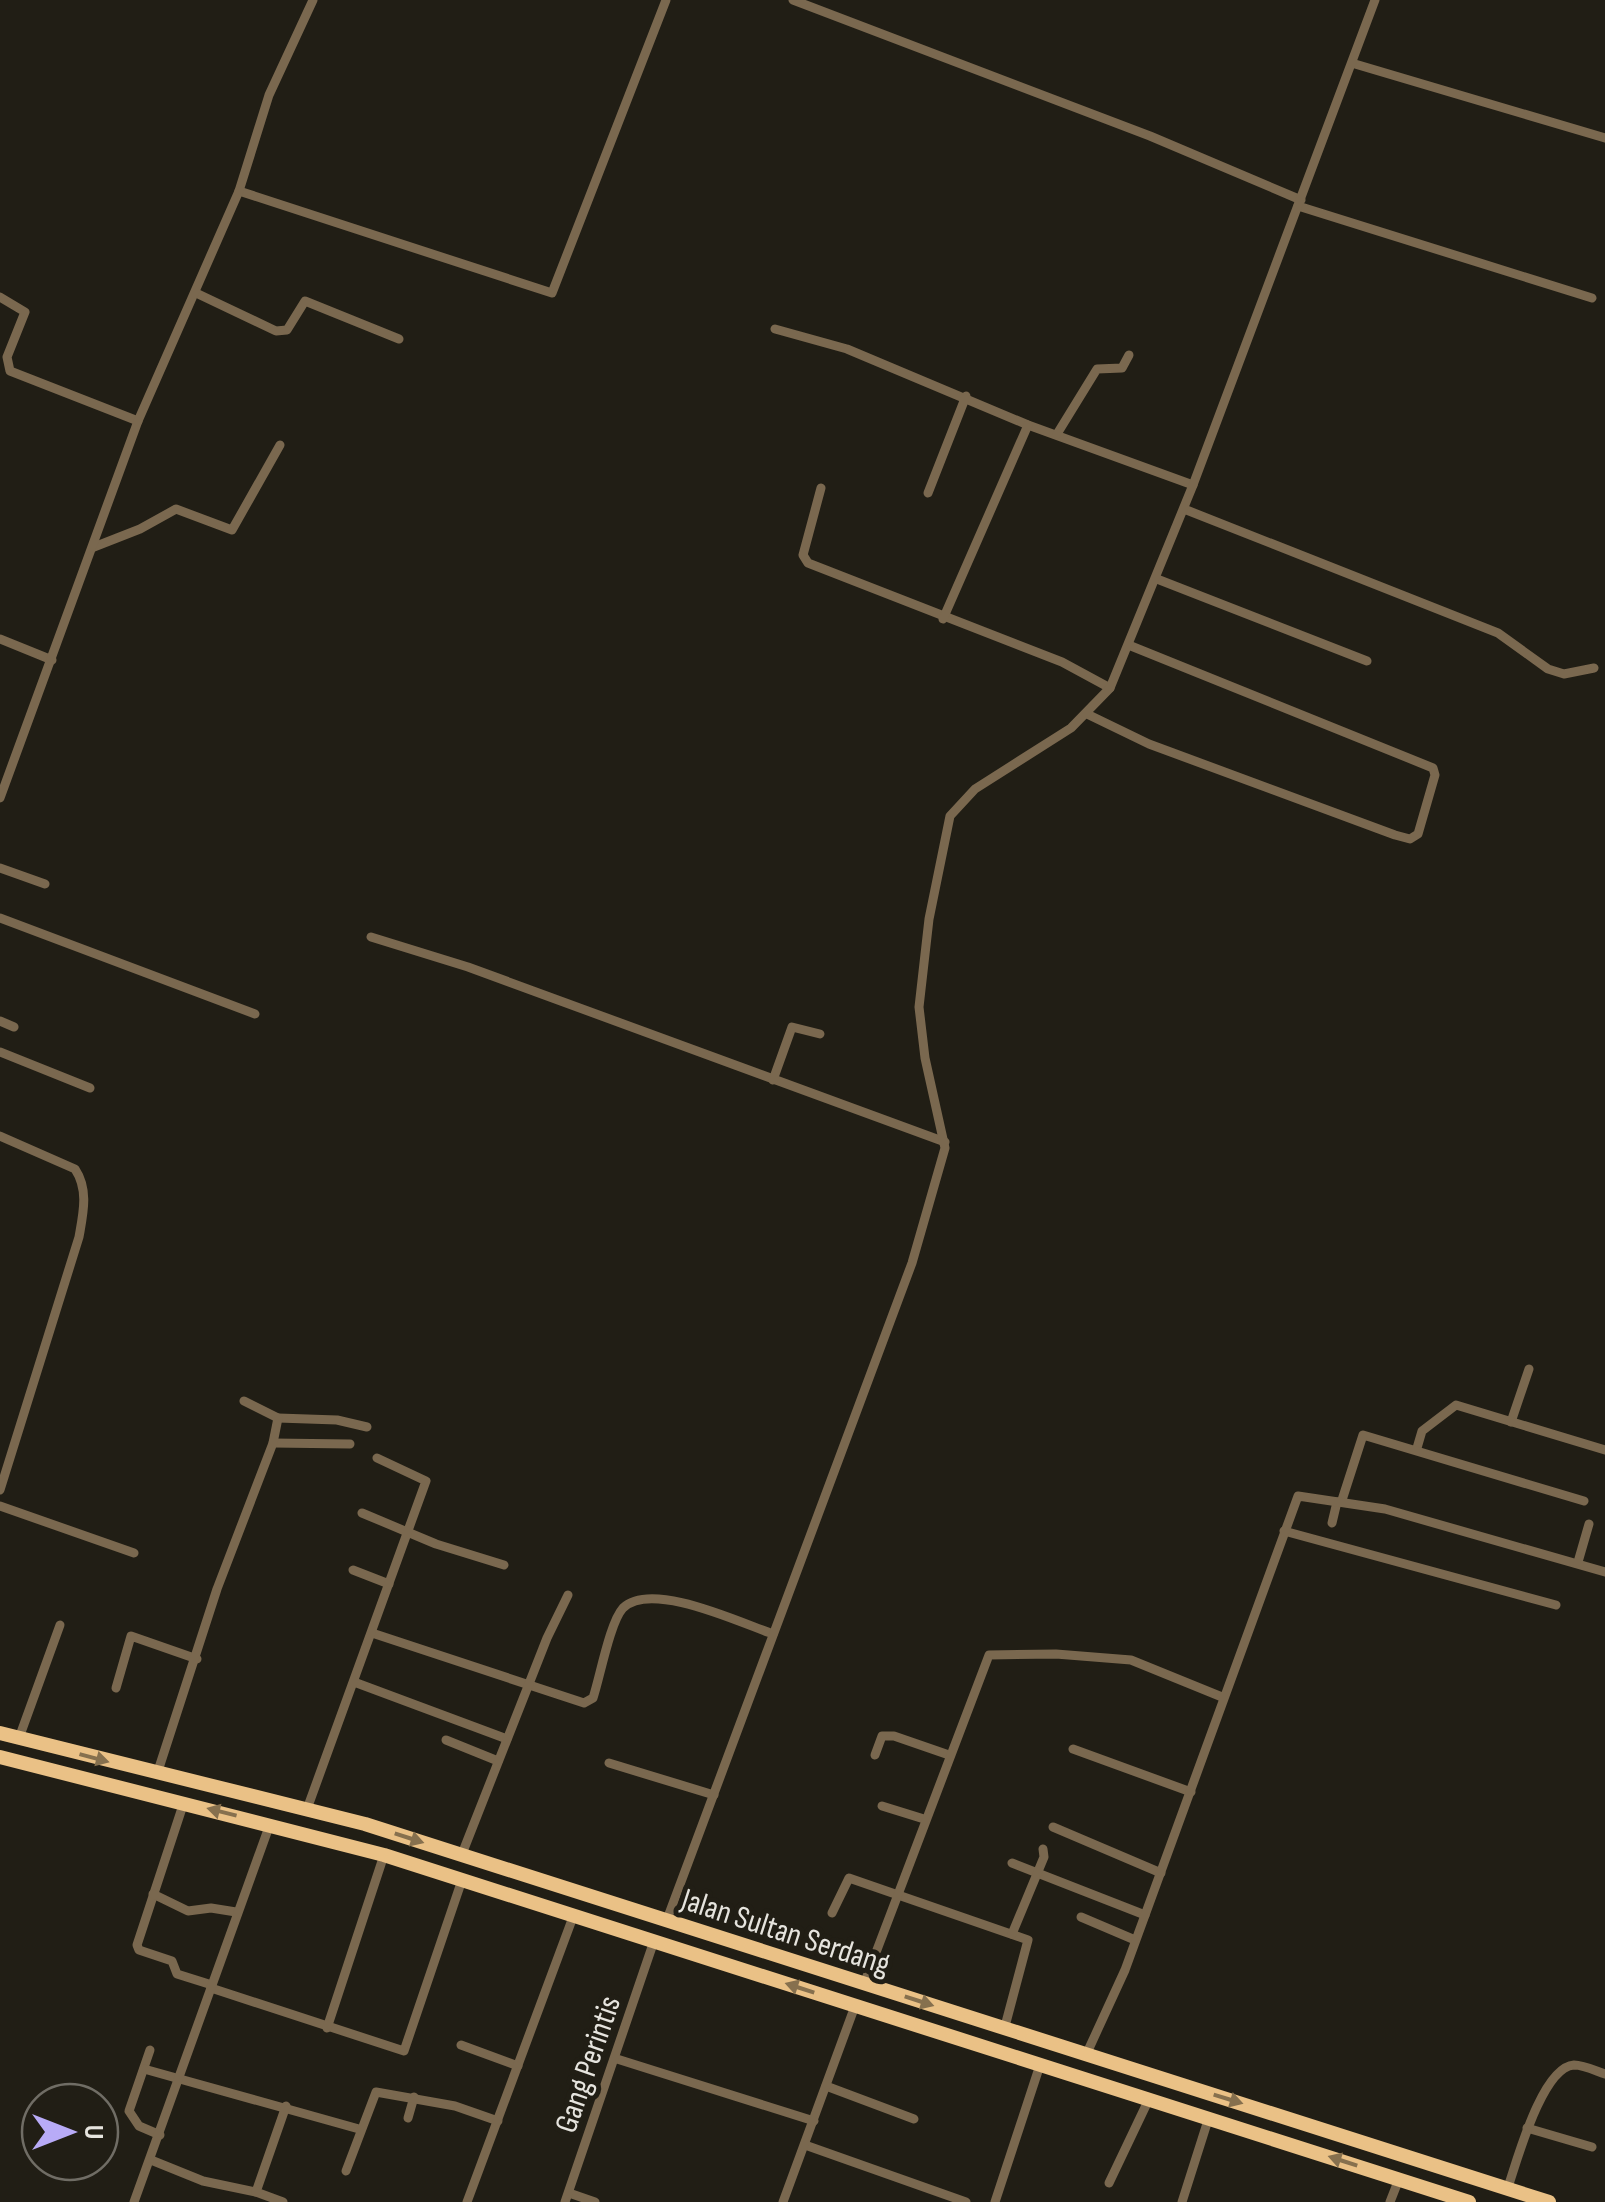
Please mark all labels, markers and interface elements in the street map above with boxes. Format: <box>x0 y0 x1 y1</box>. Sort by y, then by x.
one-way arrow <box>79 1750 110 1766</box>
one-way arrow <box>206 1804 237 1819</box>
one-way arrow <box>395 1831 425 1846</box>
street label: Jalan Sultan Serdang <box>675 1880 895 1985</box>
one-way arrow <box>785 1980 815 1995</box>
street label: Gang Perintis <box>547 1991 630 2138</box>
one-way arrow <box>904 1995 934 2010</box>
north arrow <box>20 2082 120 2182</box>
one-way arrow <box>1214 2093 1244 2108</box>
text: U <box>77 2125 110 2139</box>
one-way arrow <box>1328 2153 1358 2168</box>

